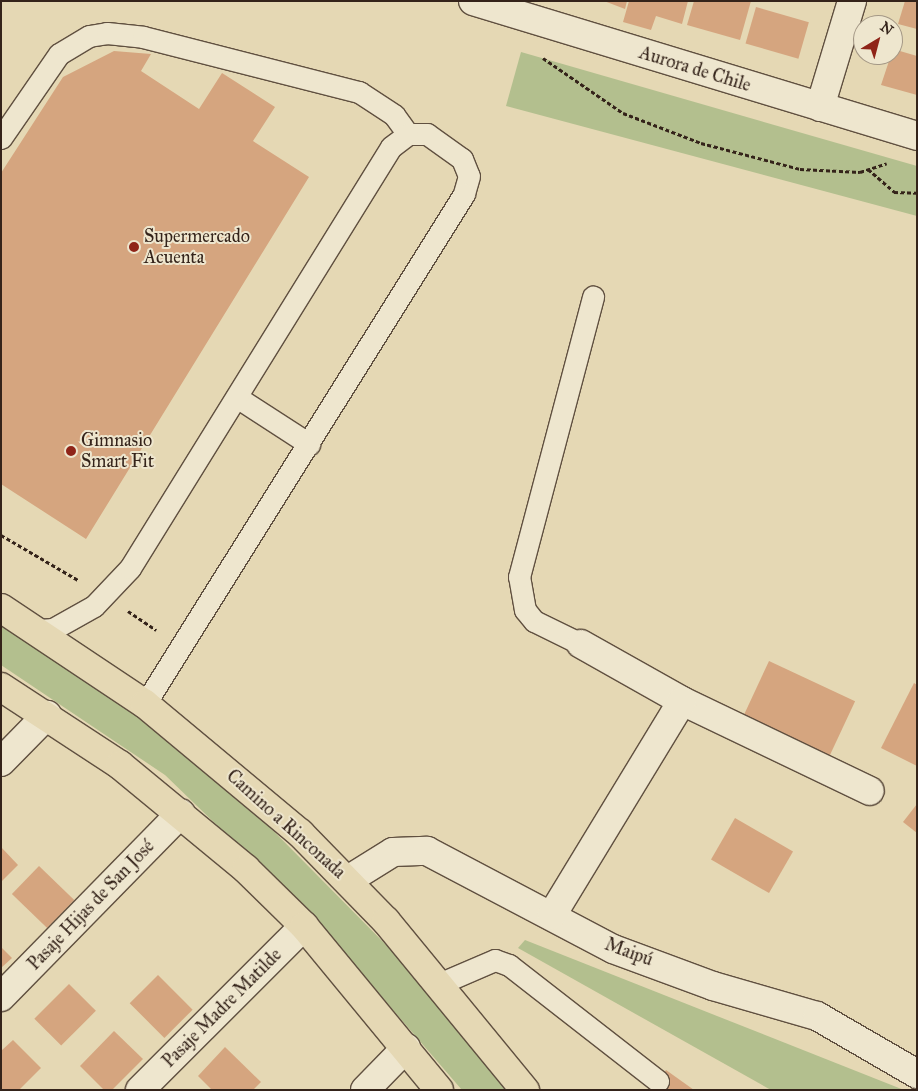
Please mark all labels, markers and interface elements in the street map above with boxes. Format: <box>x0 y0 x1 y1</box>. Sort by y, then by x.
north arrow <box>853 15 903 65</box>
text: N <box>877 18 897 39</box>
street label: Aurora de Chile <box>637 42 753 96</box>
place label: Supermercado Acuenta <box>144 226 250 268</box>
marker: Supermercado Acuenta <box>128 241 140 253</box>
place label: Gimnasio Smart Fit <box>81 430 154 472</box>
marker: Gimnasio Smart Fit <box>65 445 77 457</box>
street label: Camino a Rinconada <box>222 765 350 883</box>
street label: Pasaje Hijas de San José <box>23 835 159 975</box>
street label: Maipú <box>602 933 656 971</box>
street label: Pasaje Madre Matilde <box>158 944 286 1072</box>

